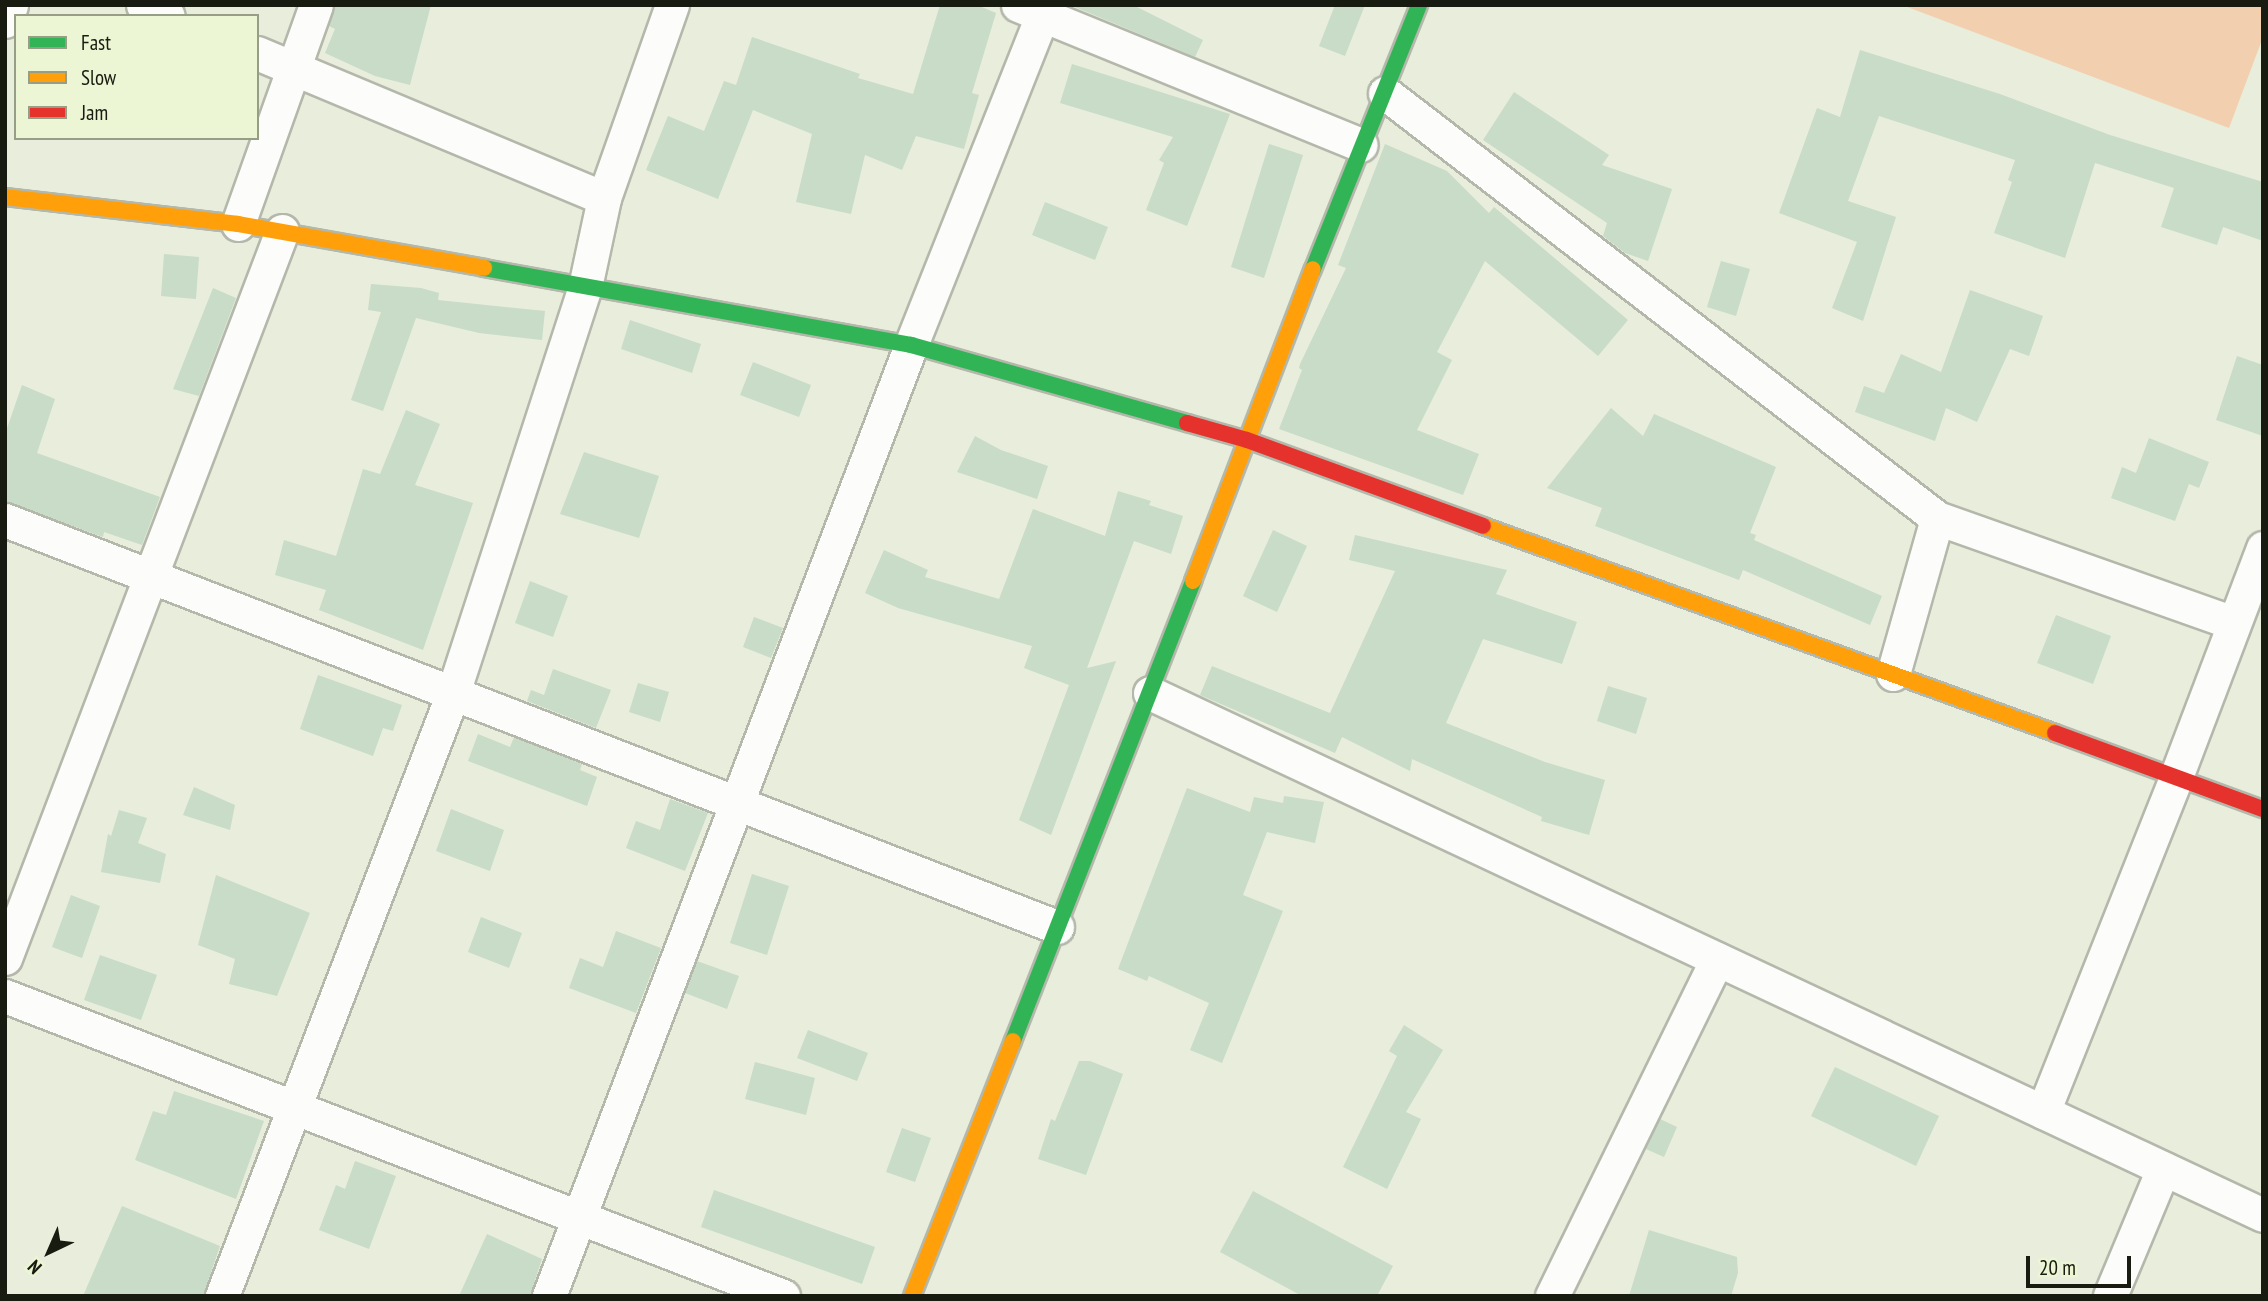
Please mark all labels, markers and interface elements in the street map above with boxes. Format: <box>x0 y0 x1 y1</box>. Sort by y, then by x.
legend <box>14 14 259 140</box>
text: Fast <box>81 29 111 56</box>
text: Slow <box>81 64 116 91</box>
text: Jam <box>81 99 108 126</box>
north arrow <box>14 1217 84 1287</box>
scale bar <box>2030 1242 2135 1286</box>
text: 20 m <box>2039 1254 2076 1281</box>
text: N <box>22 1255 46 1279</box>

